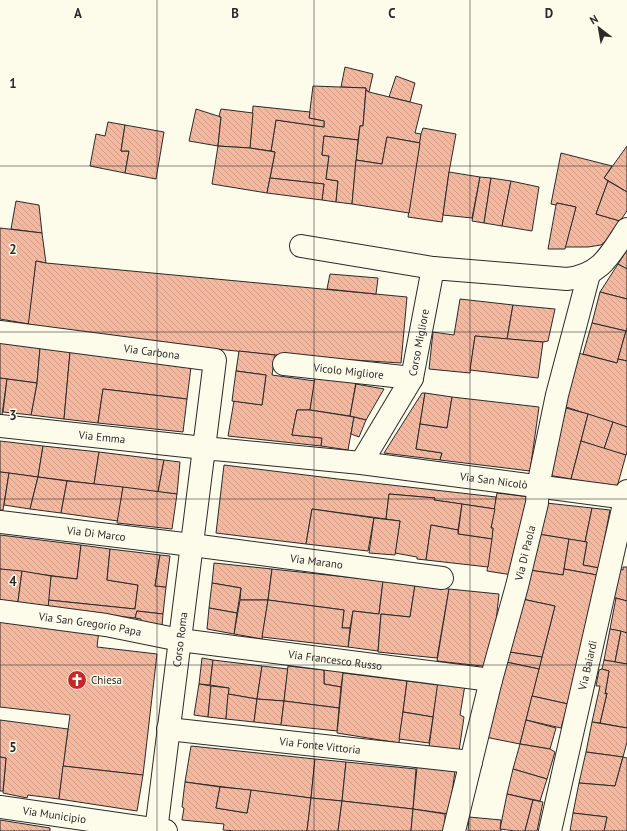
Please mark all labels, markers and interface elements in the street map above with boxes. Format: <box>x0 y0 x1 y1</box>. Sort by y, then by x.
text: A <box>74 5 82 22</box>
text: B <box>231 5 239 22</box>
text: C <box>388 5 396 22</box>
text: D <box>545 5 553 22</box>
north arrow <box>579 8 619 48</box>
text: N <box>587 12 601 27</box>
text: 1 <box>9 75 17 92</box>
text: 2 <box>9 241 17 258</box>
street label: Corso Migliore <box>406 307 432 377</box>
street label: Via Carbona <box>122 341 181 362</box>
street label: Vicolo Migliore <box>312 360 385 382</box>
text: 3 <box>9 407 17 424</box>
street label: Via Emma <box>77 427 126 446</box>
street label: Via San Nicolò <box>458 469 529 492</box>
street label: Via Di Marco <box>65 523 127 544</box>
street label: Via Di Paola <box>511 524 538 583</box>
street label: Via Marano <box>288 551 344 572</box>
text: 4 <box>9 573 17 590</box>
street label: Via San Gregorio Papa <box>37 609 143 639</box>
street label: Corso Roma <box>170 611 190 668</box>
street label: Via Baiardi <box>575 639 600 692</box>
street label: Via Francesco Russo <box>286 647 383 673</box>
church icon: Chiesa <box>66 669 88 691</box>
place label: Chiesa <box>91 673 122 687</box>
street label: Via Fonte Vittoria <box>278 734 361 757</box>
text: 5 <box>9 739 17 756</box>
street label: Via Municipio <box>21 803 87 826</box>

